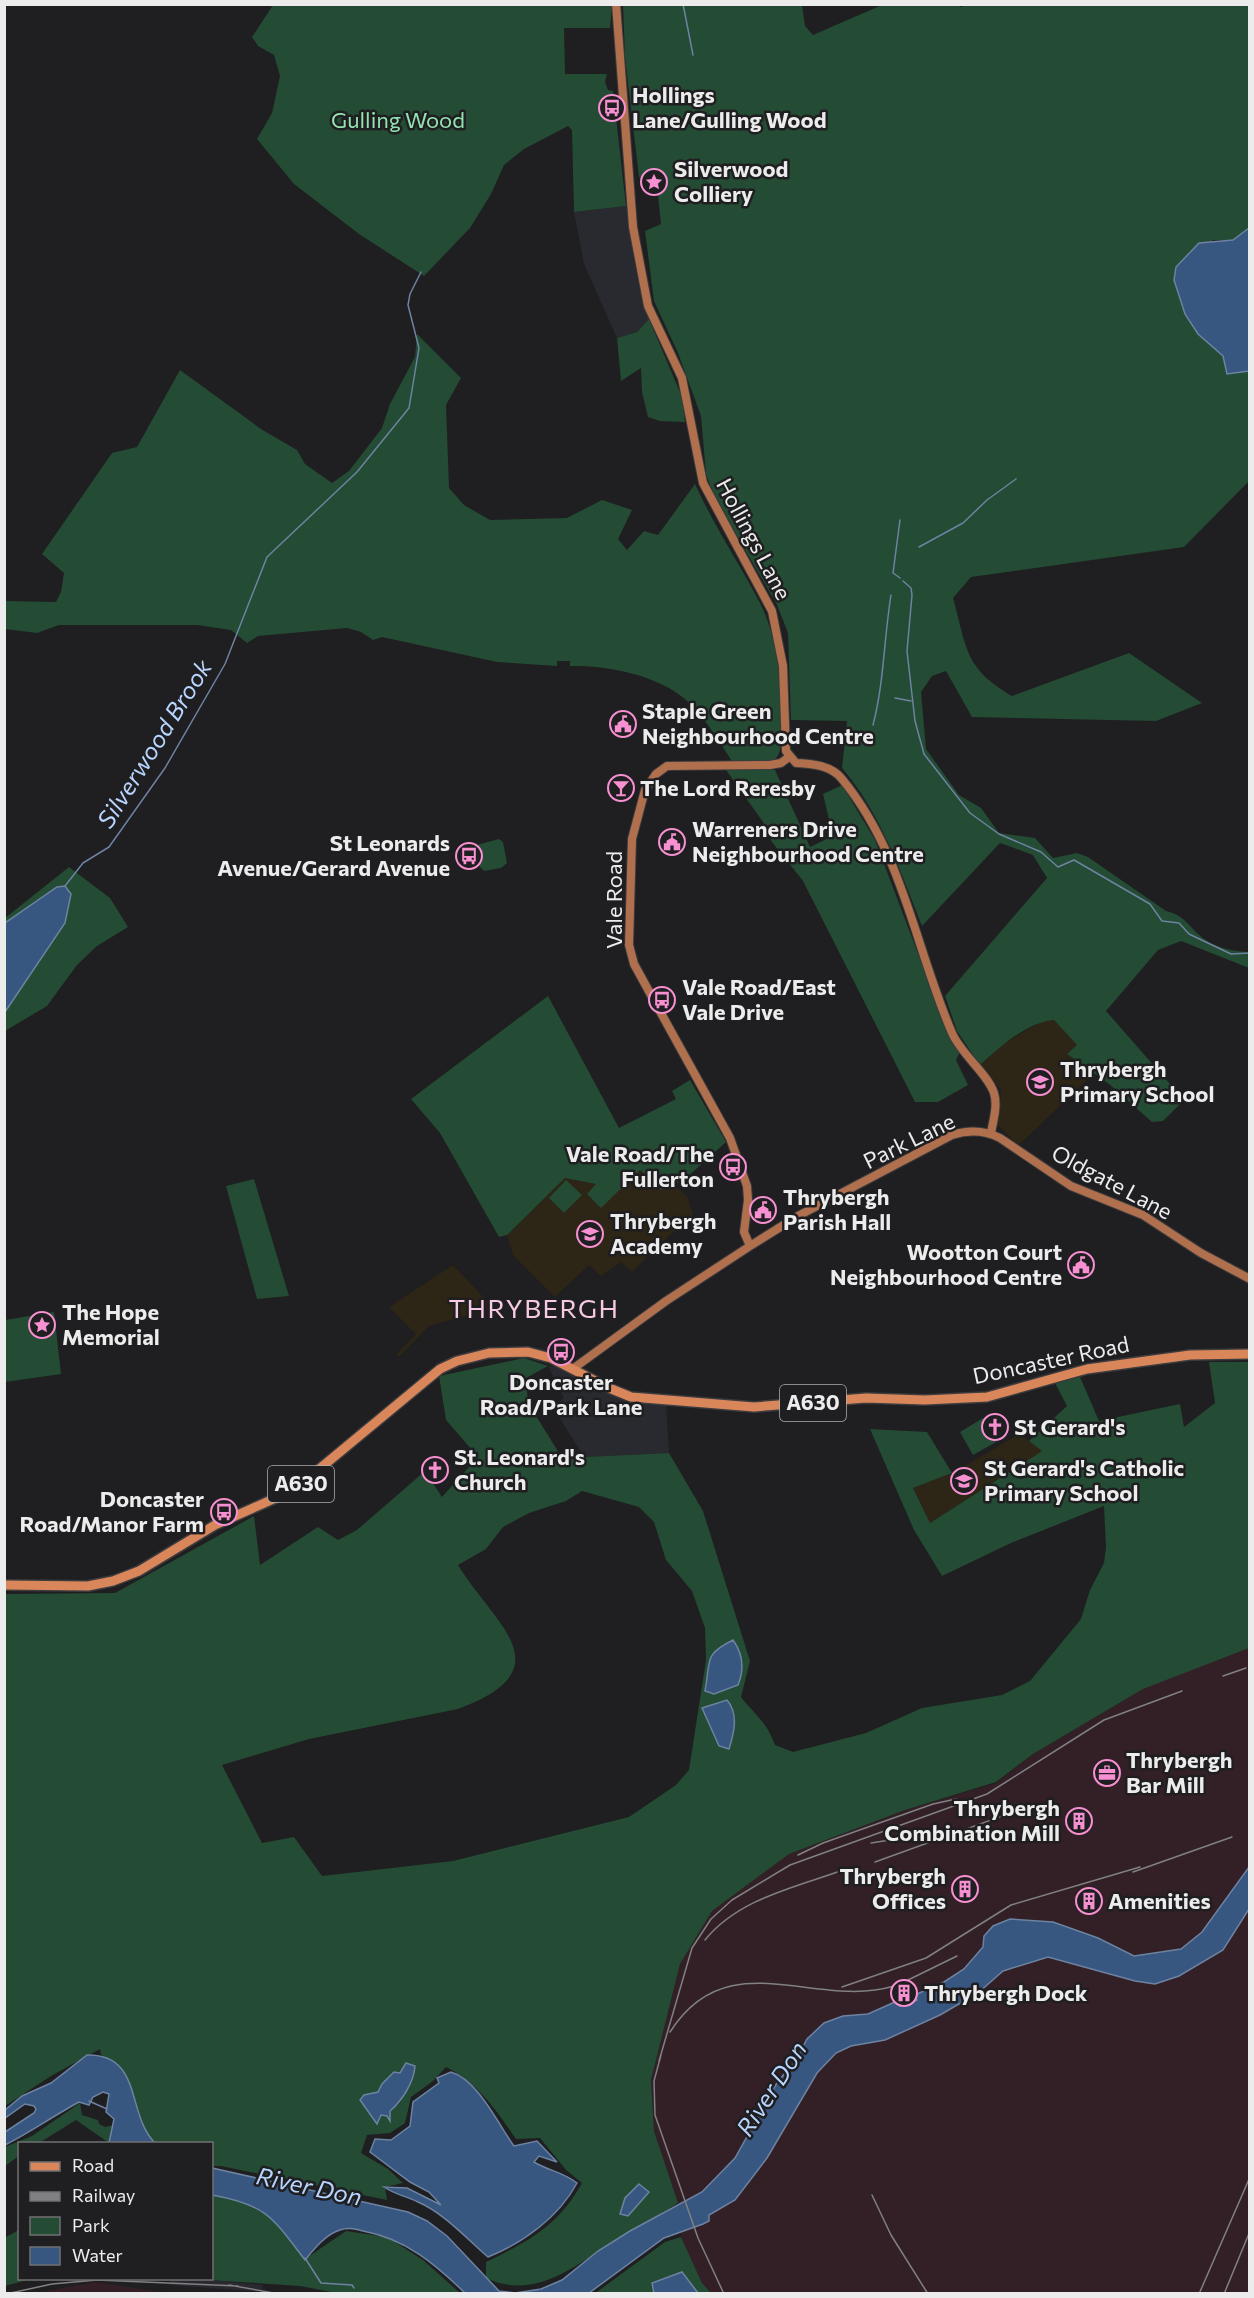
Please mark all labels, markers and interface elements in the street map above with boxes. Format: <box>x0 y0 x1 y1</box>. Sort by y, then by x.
place label: Hollings Lane/Gulling Wood <box>632 81 827 133</box>
bus stop icon: Hollings Lane/Gulling Wood <box>597 93 627 123</box>
park label: Gulling Wood <box>331 106 465 133</box>
place label: Silverwood Colliery <box>674 155 788 207</box>
place icon: Silverwood Colliery <box>639 167 669 197</box>
street label: Hollings Lane <box>711 473 798 604</box>
water label: Silverwood Brook <box>90 653 218 833</box>
place label: Staple Green Neighbourhood Centre <box>642 697 874 749</box>
public building icon: Staple Green Neighbourhood Centre <box>608 709 638 739</box>
bar icon: The Lord Reresby <box>606 773 636 803</box>
place label: The Lord Reresby <box>640 774 816 801</box>
place label: Warreners Drive Neighbourhood Centre <box>692 815 924 867</box>
public building icon: Warreners Drive Neighbourhood Centre <box>657 827 687 857</box>
place label: St Leonards Avenue/Gerard Avenue <box>217 829 450 881</box>
bus stop icon: St Leonards Avenue/Gerard Avenue <box>454 841 484 871</box>
street label: Vale Road <box>600 851 627 949</box>
place label: Vale Road/East Vale Drive <box>682 973 836 1025</box>
bus stop icon: Vale Road/East Vale Drive <box>647 985 677 1015</box>
place label: Thrybergh Primary School <box>1060 1055 1215 1107</box>
school or university icon: Thrybergh Primary School <box>1025 1067 1055 1097</box>
street label: Park Lane <box>859 1107 959 1174</box>
street label: Oldgate Lane <box>1047 1139 1177 1225</box>
place label: Vale Road/The Fullerton <box>566 1140 714 1192</box>
bus stop icon: Vale Road/The Fullerton <box>718 1152 748 1182</box>
place label: Thrybergh Parish Hall <box>783 1183 891 1235</box>
public building icon: Thrybergh Parish Hall <box>748 1195 778 1225</box>
place label: Thrybergh Academy <box>610 1207 717 1259</box>
school or university icon: Thrybergh Academy <box>575 1219 605 1249</box>
place label: Wootton Court Neighbourhood Centre <box>830 1238 1062 1290</box>
public building icon: Wootton Court Neighbourhood Centre <box>1066 1250 1096 1280</box>
district label: THRYBERGH <box>448 1292 620 1323</box>
place label: The Hope Memorial <box>62 1298 160 1350</box>
place icon: The Hope Memorial <box>27 1310 57 1340</box>
street label: Doncaster Road <box>970 1330 1132 1389</box>
bus stop icon: Doncaster Road/Park Lane <box>546 1337 576 1367</box>
place label: Doncaster Road/Park Lane <box>480 1368 642 1420</box>
road number: A630 <box>780 1385 846 1421</box>
church icon: St Gerard's <box>980 1412 1010 1442</box>
place label: St Gerard's <box>1014 1413 1125 1440</box>
place label: St. Leonard's Church <box>454 1443 585 1495</box>
place label: St Gerard's Catholic Primary School <box>984 1454 1184 1506</box>
church icon: St. Leonard's Church <box>420 1455 450 1485</box>
road number: A630 <box>268 1466 334 1502</box>
school or university icon: St Gerard's Catholic Primary School <box>949 1466 979 1496</box>
place label: Doncaster Road/Manor Farm <box>19 1485 204 1537</box>
bus stop icon: Doncaster Road/Manor Farm <box>209 1497 239 1527</box>
place label: Thrybergh Bar Mill <box>1126 1746 1233 1798</box>
office icon: Thrybergh Bar Mill <box>1092 1758 1122 1788</box>
place label: Thrybergh Combination Mill <box>884 1794 1060 1846</box>
building icon: Thrybergh Combination Mill <box>1064 1806 1094 1836</box>
place label: Thrybergh Offices <box>839 1862 946 1914</box>
building icon: Thrybergh Offices <box>950 1874 980 1904</box>
building icon: Amenities <box>1074 1886 1104 1916</box>
place label: Amenities <box>1108 1887 1211 1914</box>
building icon: Thrybergh Dock <box>889 1978 919 2008</box>
place label: Thrybergh Dock <box>924 1979 1088 2006</box>
water label: River Don <box>729 2035 812 2141</box>
legend <box>18 2142 213 2280</box>
text: Road <box>72 2154 114 2176</box>
water label: River Don <box>254 2160 365 2211</box>
text: Railway <box>72 2184 135 2206</box>
text: Park <box>72 2214 110 2236</box>
text: Water <box>72 2244 123 2266</box>

